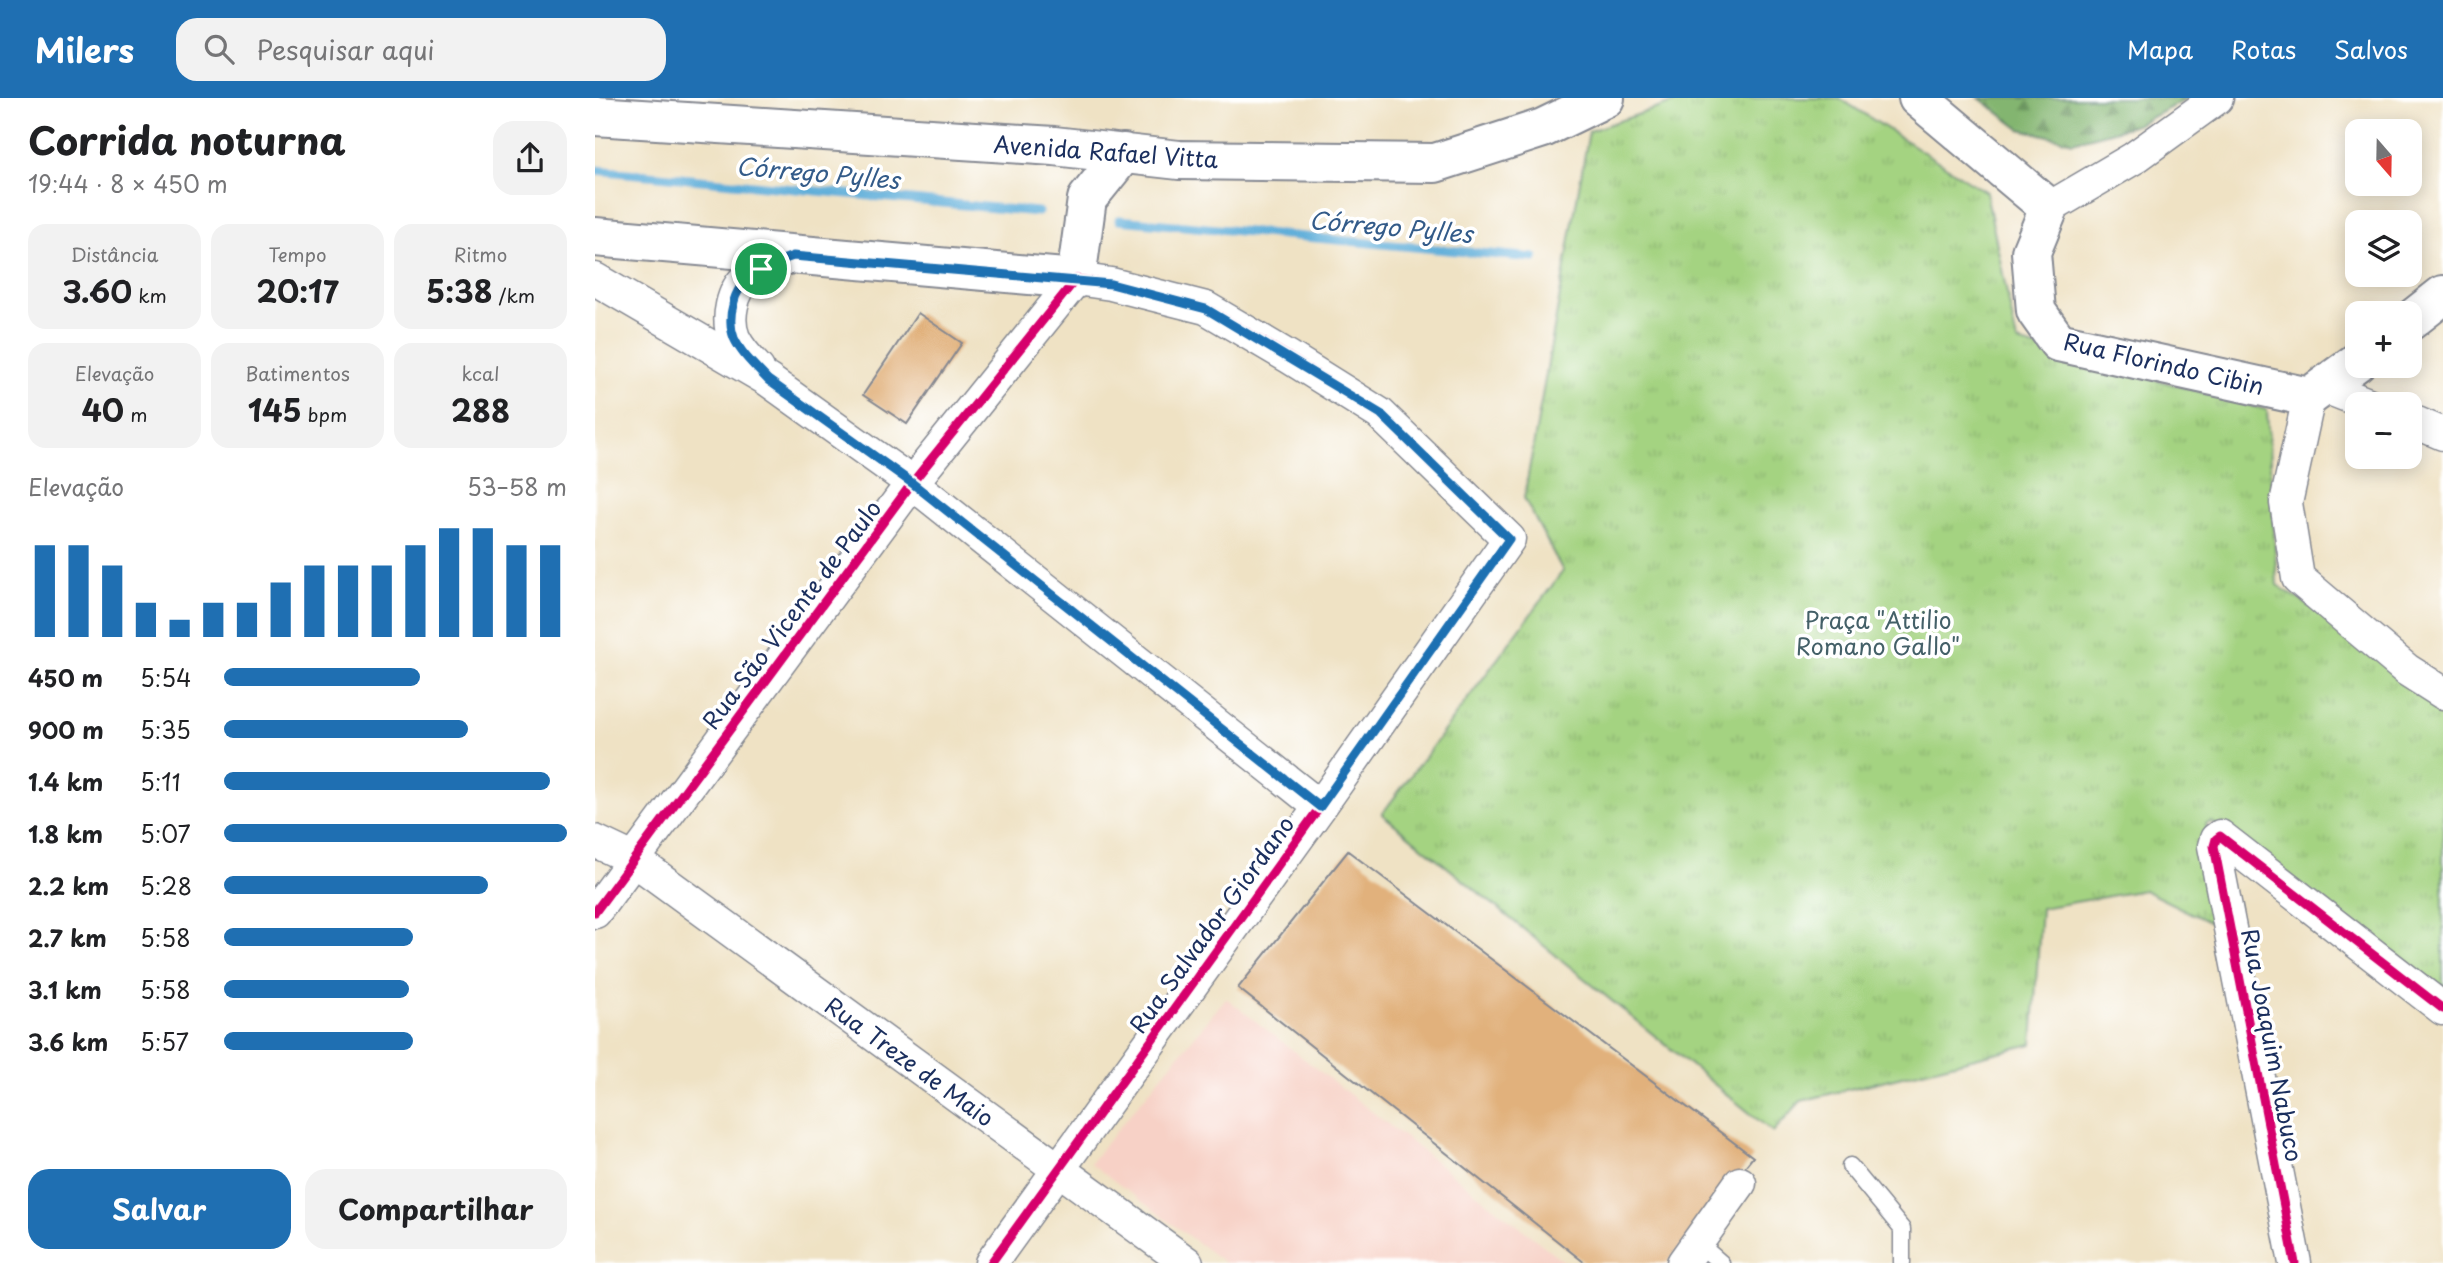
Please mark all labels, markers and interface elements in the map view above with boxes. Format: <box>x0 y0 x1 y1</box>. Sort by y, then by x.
search box <box>176 18 666 81</box>
text: Milers <box>35 24 134 74</box>
icon: search <box>200 30 238 68</box>
text: Pesquisar aqui <box>256 30 435 69</box>
text: Mapa <box>2127 31 2193 67</box>
text: Rotas <box>2231 31 2296 67</box>
text: Salvos <box>2334 31 2408 67</box>
text: Corrida noturna <box>28 111 346 168</box>
north arrow <box>2345 119 2422 196</box>
map controls <box>2345 119 2422 469</box>
button: share <box>493 121 567 195</box>
street label: Avenida Rafael Vitta <box>993 126 1220 176</box>
water label: Córrego Pylles <box>735 147 903 197</box>
text: 19:44 · 8 × 450 m <box>28 166 228 201</box>
water label: Córrego Pylles <box>1308 201 1476 251</box>
button: layers <box>2345 210 2422 287</box>
pin <box>731 239 791 299</box>
text: Distância <box>71 240 158 268</box>
text: Tempo <box>268 240 327 268</box>
text: Ritmo <box>454 240 507 268</box>
icon: arrive <box>742 250 780 288</box>
text: 3.60 <box>62 268 132 313</box>
text: 20:17 <box>256 268 339 313</box>
text: 5:38 <box>426 268 492 313</box>
text: km <box>132 281 167 309</box>
text: /km <box>492 281 535 309</box>
button: + <box>2345 301 2422 378</box>
street label: Rua Florindo Cibin <box>2060 323 2268 403</box>
text: Elevação <box>75 359 154 387</box>
text: Batimentos <box>245 359 350 387</box>
text: kcal <box>462 359 499 387</box>
text: 40 <box>81 387 124 432</box>
text: 145 <box>248 387 302 432</box>
text: 288 <box>451 387 510 432</box>
button: − <box>2345 392 2422 469</box>
text: m <box>124 400 148 428</box>
text: bpm <box>302 400 347 428</box>
text: Elevação <box>28 469 124 504</box>
text: 53–58 m <box>467 469 567 504</box>
street label: Rua São Vicente de Paulo <box>693 492 889 736</box>
park label: Praça "Attilio Romano Gallo" <box>1796 602 1960 663</box>
text: 450 m <box>28 660 103 695</box>
text: 5:54 <box>140 660 191 695</box>
text: 900 m <box>28 712 104 747</box>
text: 5:35 <box>140 712 191 747</box>
text: 1.4 km <box>28 764 103 799</box>
text: 5:11 <box>140 764 181 799</box>
street label: Rua Salvador Giordano <box>1120 808 1302 1040</box>
text: 1.8 km <box>28 816 103 851</box>
text: 5:07 <box>140 816 191 851</box>
text: 2.2 km <box>28 868 109 903</box>
text: 5:28 <box>140 868 192 903</box>
text: 2.7 km <box>28 920 107 955</box>
text: 5:58 <box>140 920 191 955</box>
street label: Rua Joaquim Nabuco <box>2233 926 2313 1164</box>
text: 3.1 km <box>28 972 102 1007</box>
text: 5:58 <box>140 972 191 1007</box>
street label: Rua Treze de Maio <box>818 988 1002 1134</box>
text: 3.6 km <box>28 1024 108 1059</box>
text: 5:57 <box>140 1024 189 1059</box>
button: Salvar <box>28 1169 291 1249</box>
button: Compartilhar <box>305 1169 567 1249</box>

